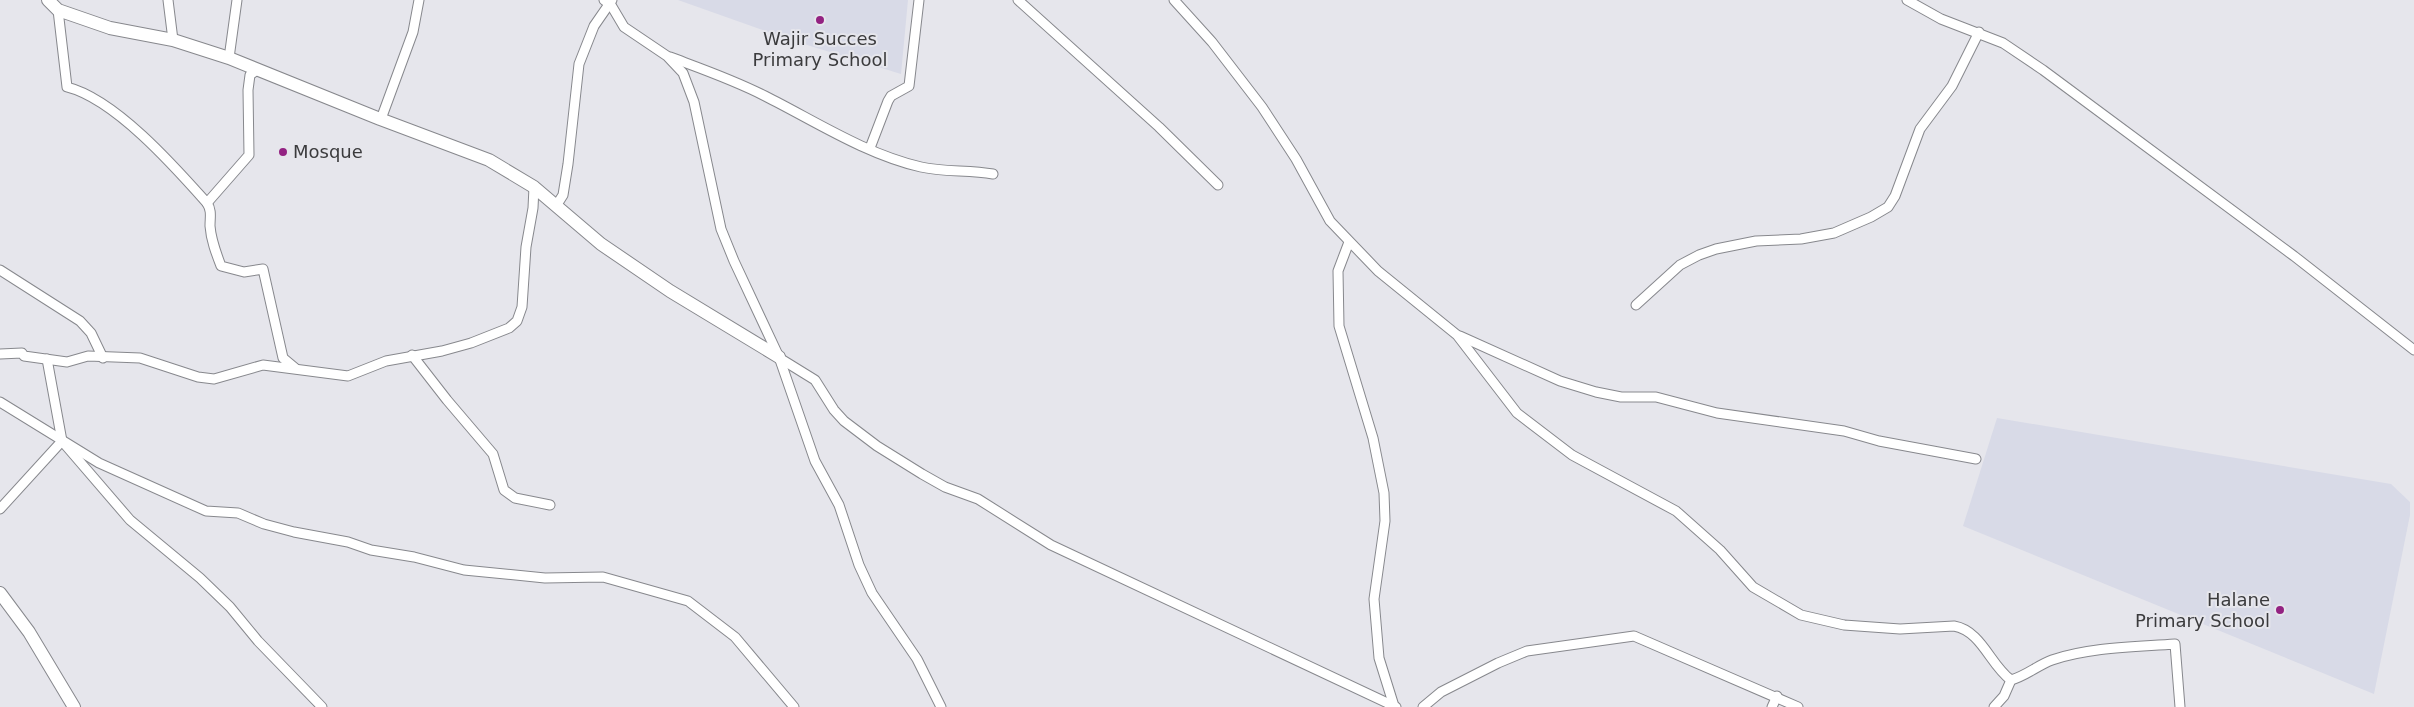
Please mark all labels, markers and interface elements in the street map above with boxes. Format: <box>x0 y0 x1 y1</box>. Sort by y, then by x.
marker: Wajir Succes Primary School <box>814 14 826 26</box>
place label: Wajir Succes Primary School <box>752 28 888 70</box>
place label: Mosque <box>293 141 363 162</box>
marker: Mosque <box>277 146 289 158</box>
place label: Halane Primary School <box>2135 589 2270 631</box>
marker: Halane Primary School <box>2274 604 2286 616</box>

